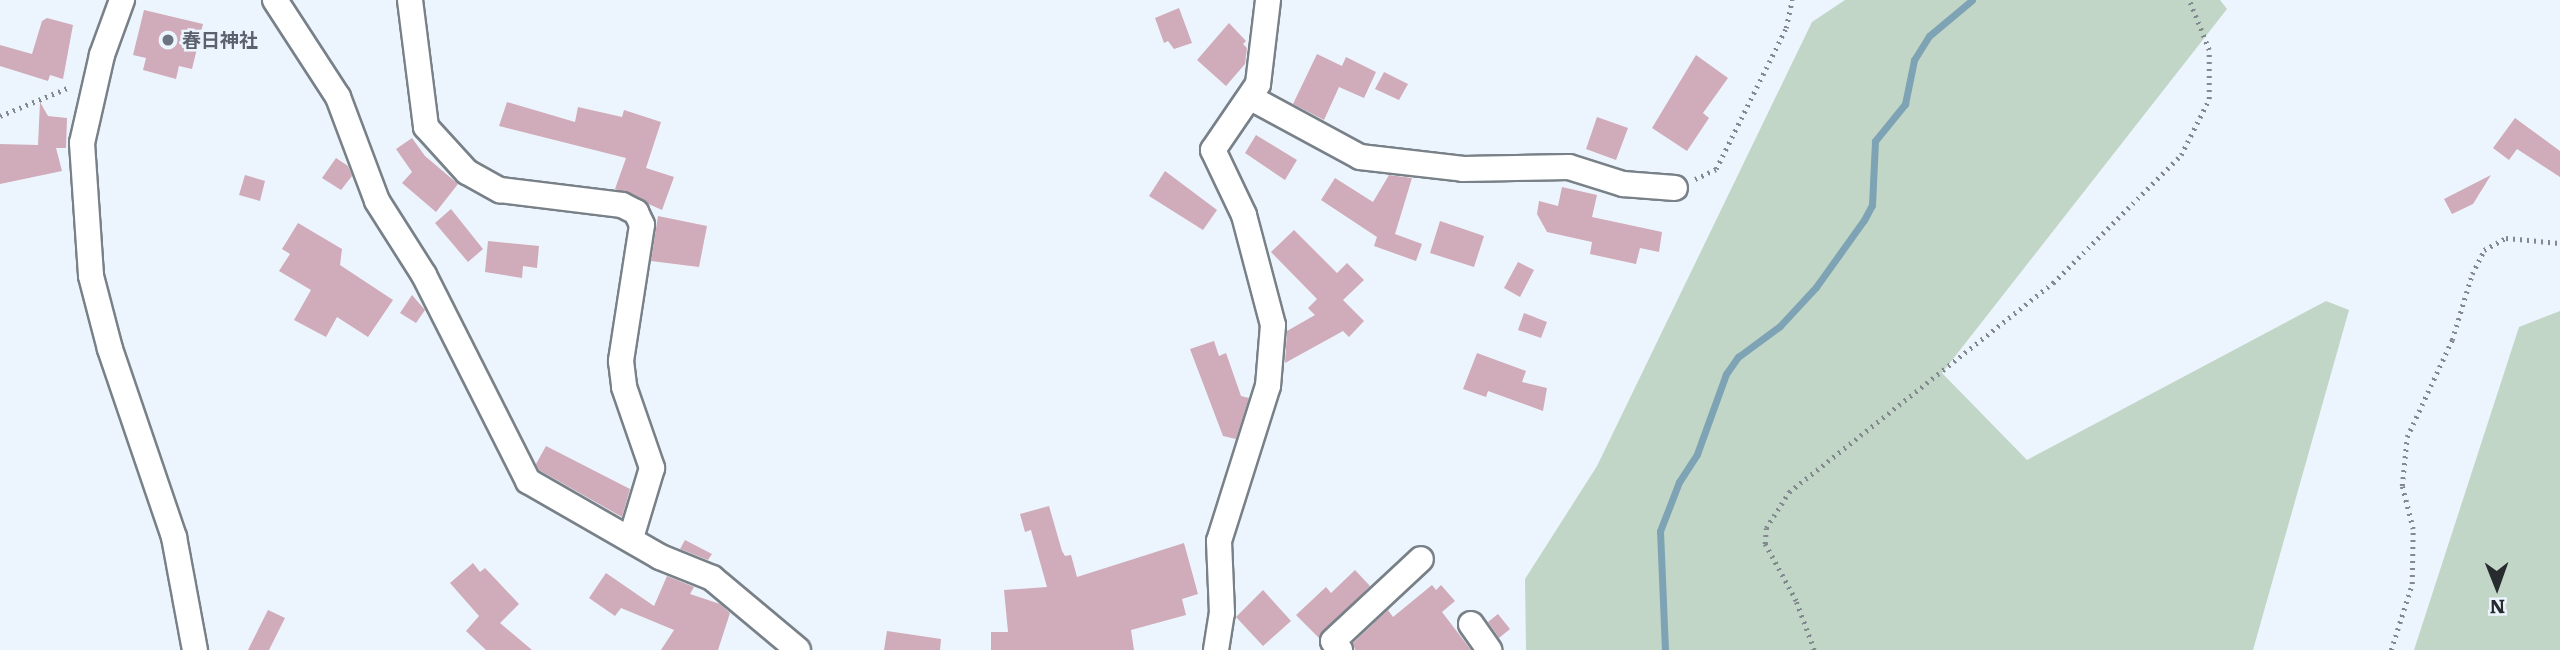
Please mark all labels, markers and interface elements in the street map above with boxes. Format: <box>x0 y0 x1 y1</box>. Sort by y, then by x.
place label: 春日神社 <box>182 29 258 51</box>
marker: 春日神社 <box>160 32 176 48</box>
north arrow <box>2462 552 2532 622</box>
text: N <box>2489 594 2506 622</box>

